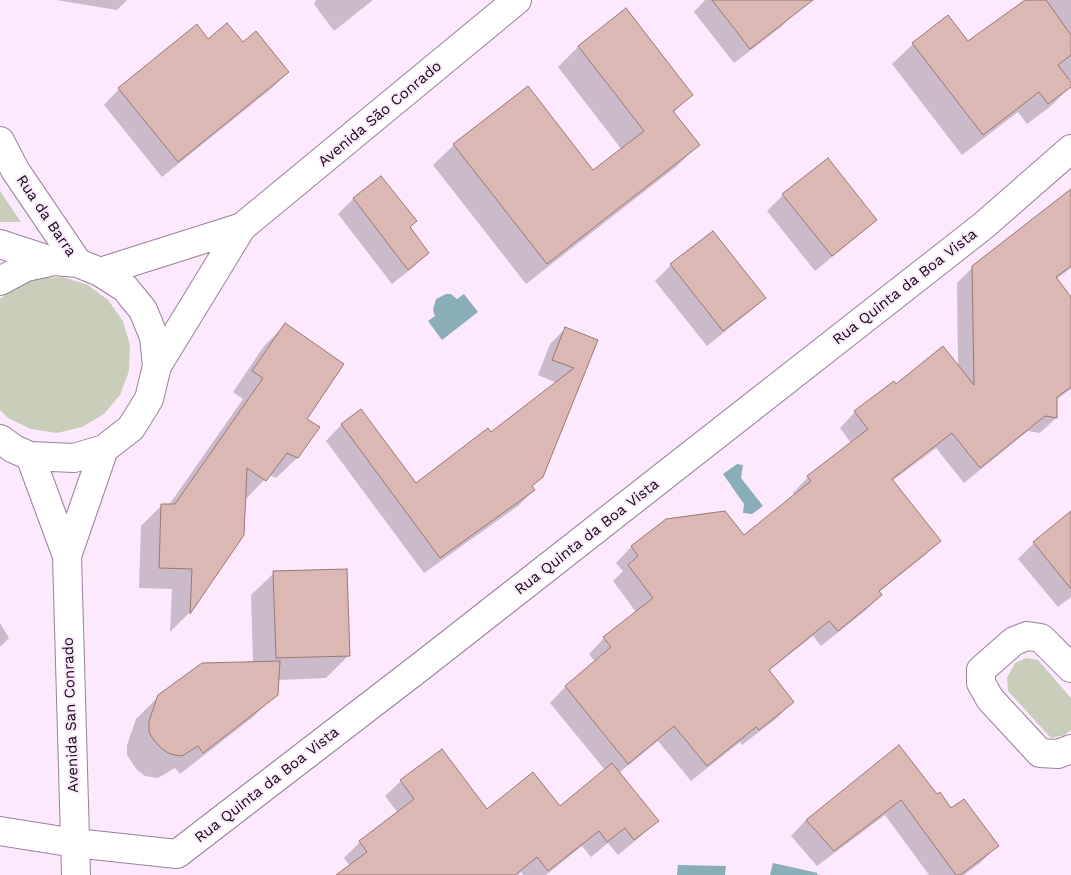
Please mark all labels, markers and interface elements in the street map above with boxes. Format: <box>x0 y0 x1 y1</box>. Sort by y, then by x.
street label: Avenida São Conrado <box>315 57 445 171</box>
street label: Rua da Barra <box>12 172 80 260</box>
street label: Rua Quinta da Boa Vista <box>829 225 981 349</box>
street label: Rua Quinta da Boa Vista <box>511 475 663 599</box>
street label: Avenida San Conrado <box>59 637 83 793</box>
street label: Rua Quinta da Boa Vista <box>191 723 343 847</box>

